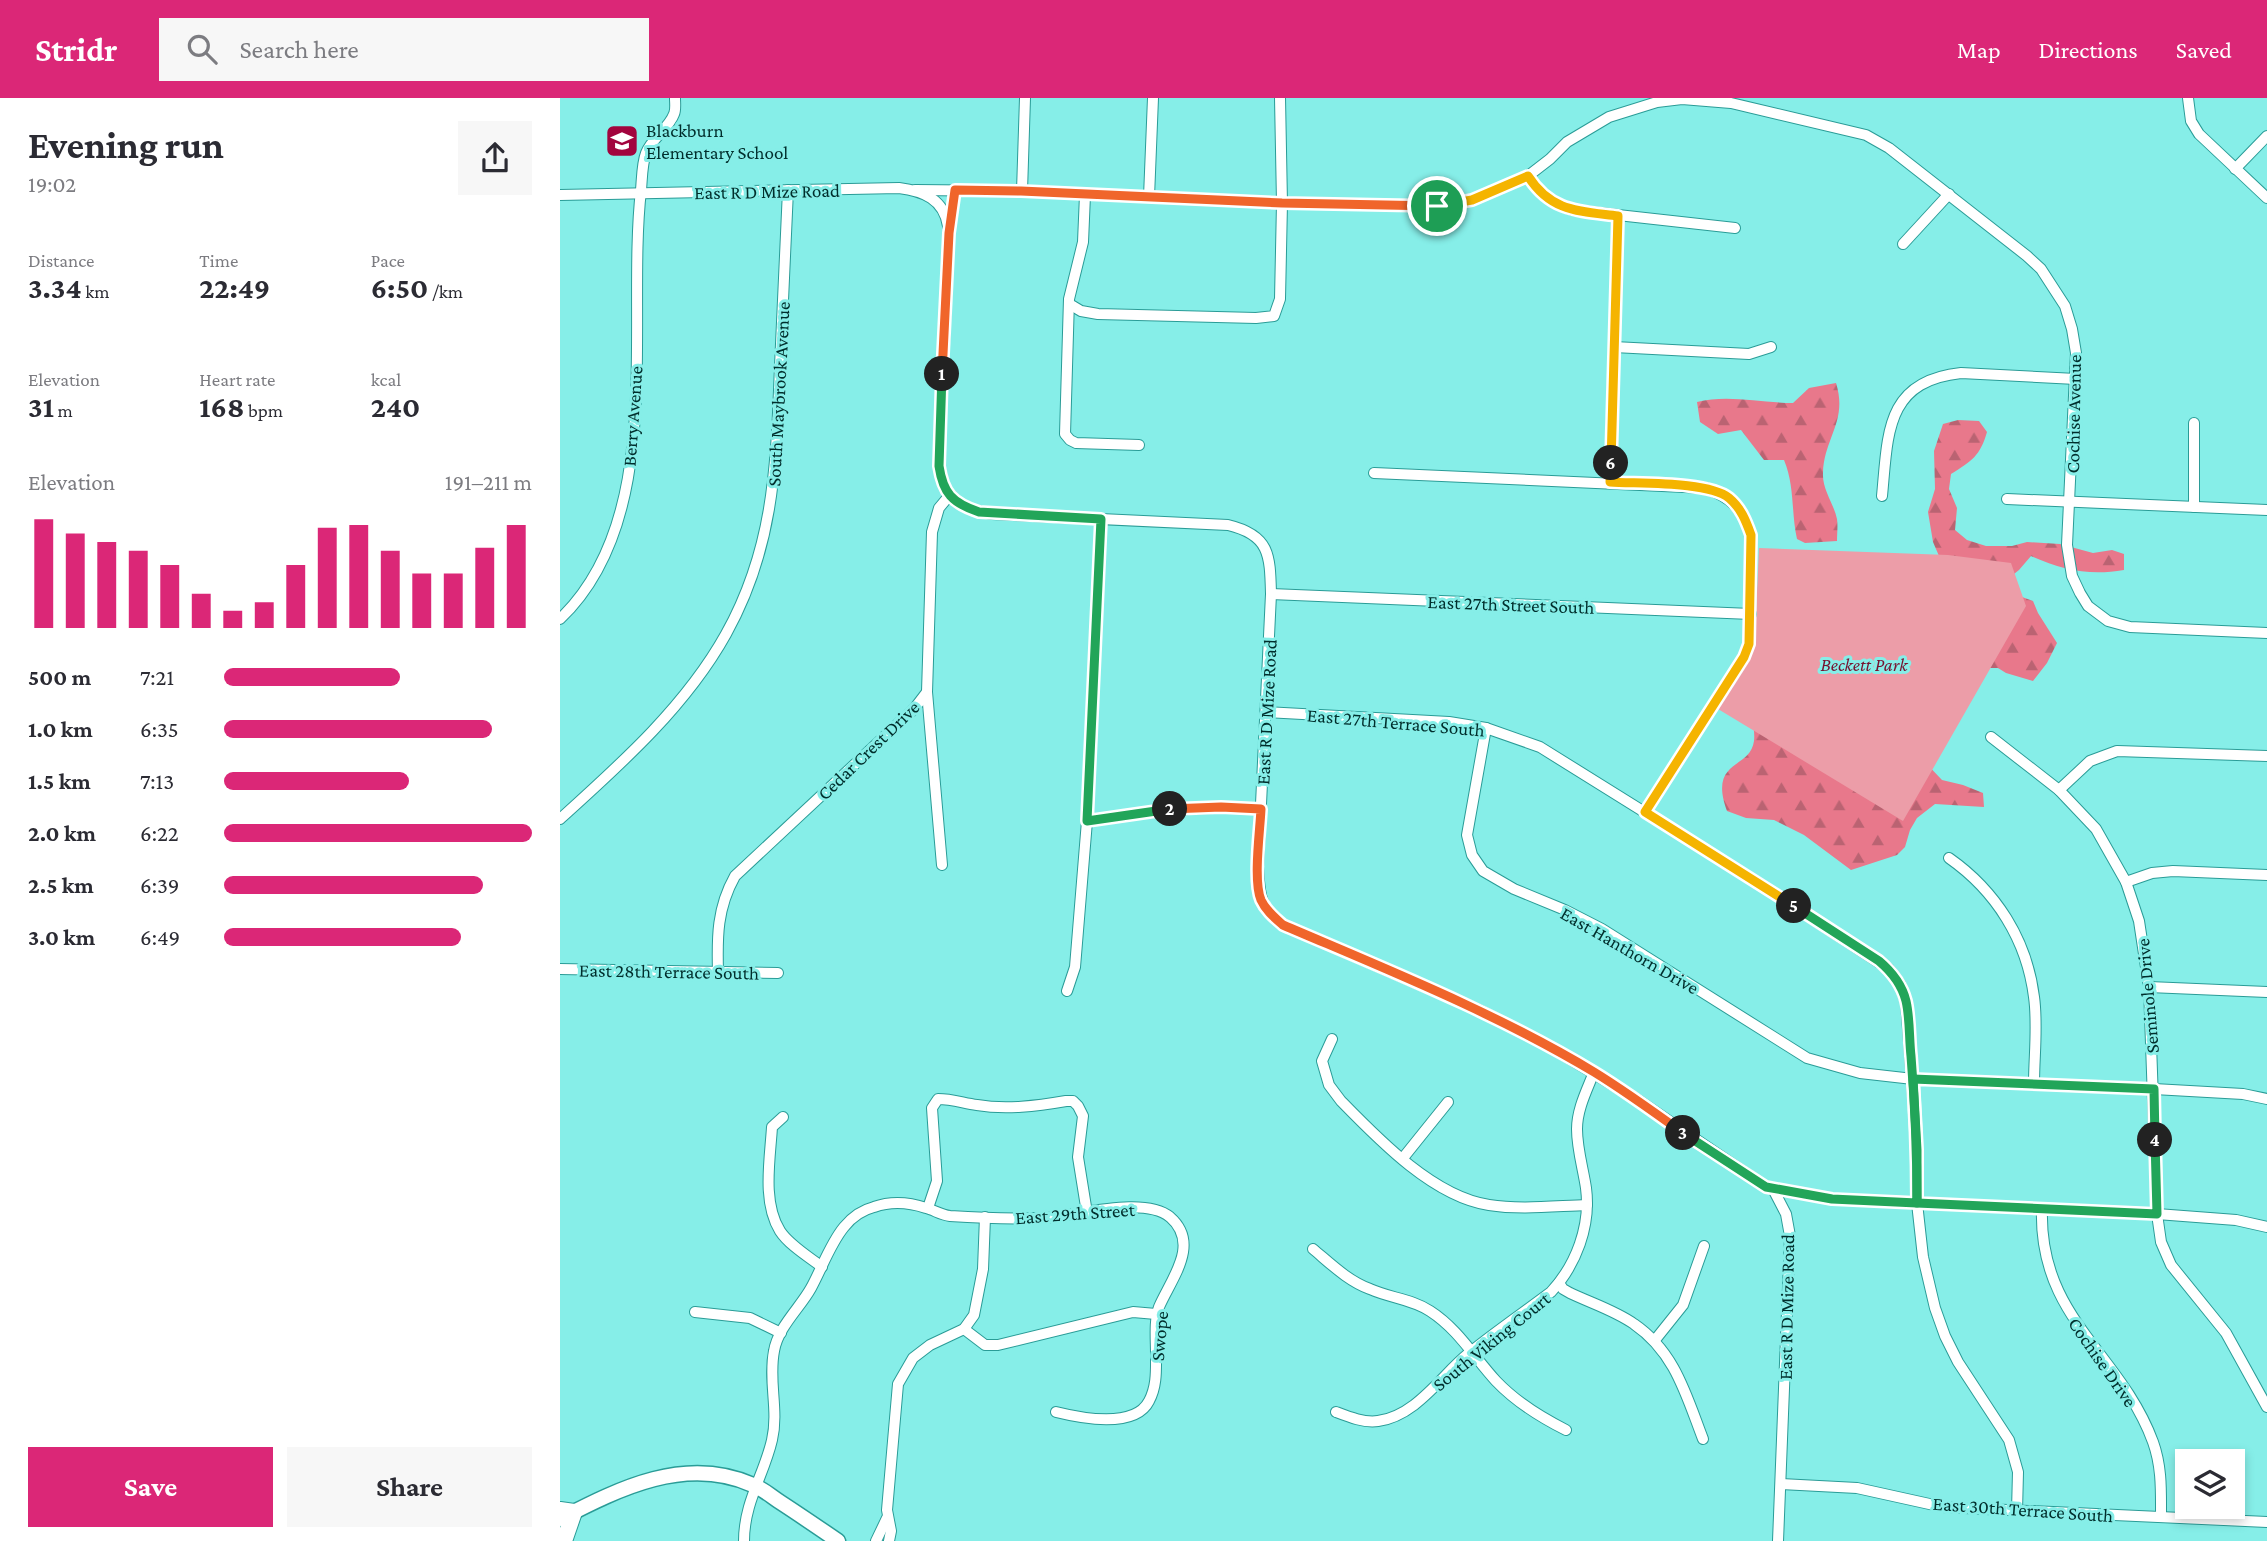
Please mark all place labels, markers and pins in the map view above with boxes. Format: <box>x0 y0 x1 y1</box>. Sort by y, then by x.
place label: Blackburn Elementary School <box>646 120 788 163</box>
school or university icon: Blackburn Elementary School <box>603 122 641 160</box>
pin <box>1407 176 1467 236</box>
pin: 1 <box>924 356 960 392</box>
pin: 6 <box>1594 446 1628 480</box>
pin: 2 <box>1152 792 1188 826</box>
pin: 5 <box>1776 888 1812 924</box>
pin: 3 <box>1666 1116 1700 1150</box>
pin: 4 <box>2138 1122 2172 1158</box>

